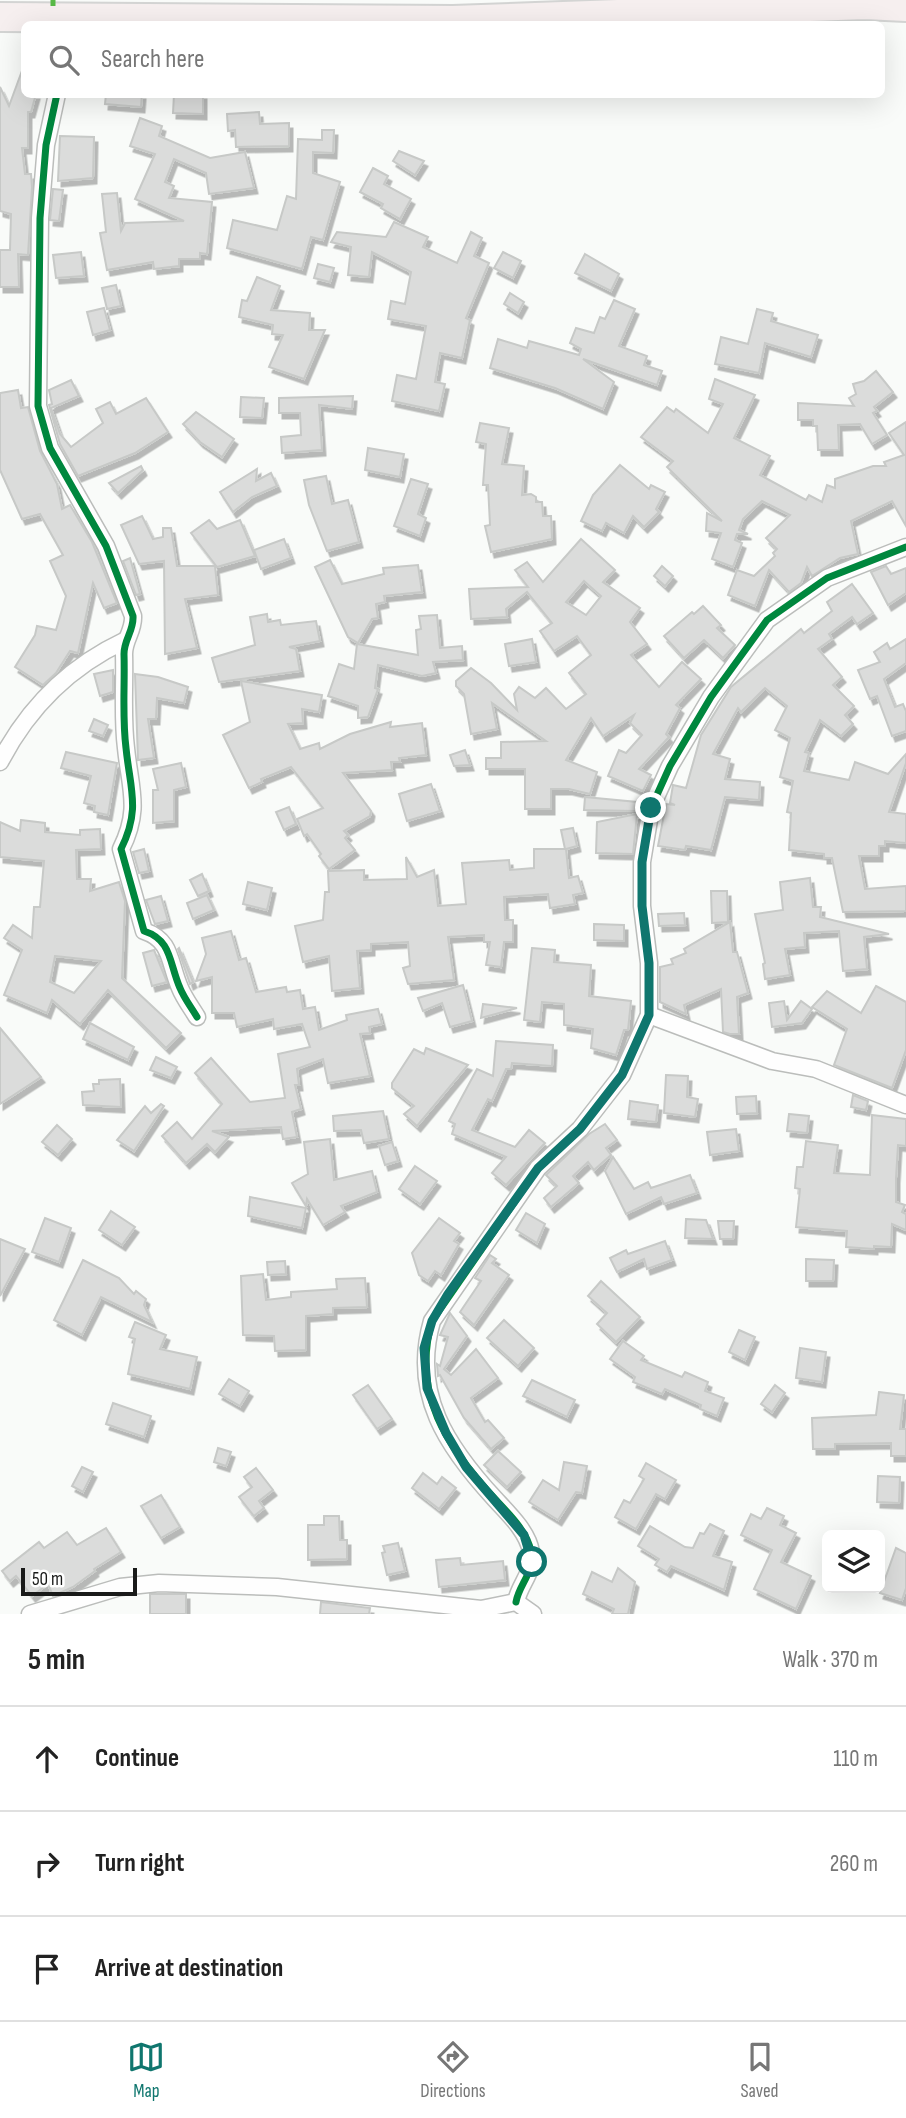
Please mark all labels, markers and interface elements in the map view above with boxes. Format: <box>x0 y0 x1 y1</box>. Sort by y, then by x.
search box <box>21 21 885 98</box>
icon: search <box>45 41 83 79</box>
text: Search here <box>101 44 204 75</box>
route end <box>635 792 666 823</box>
map controls <box>822 1530 885 1593</box>
button: layers <box>822 1530 885 1593</box>
route start <box>516 1546 547 1577</box>
scale bar <box>21 1565 136 1597</box>
text: 50 m <box>32 1568 63 1591</box>
text: 5 min <box>28 1642 85 1678</box>
text: Walk · 370 m <box>782 1646 878 1674</box>
icon: ahead <box>28 1740 66 1778</box>
text: Continue <box>95 1743 179 1774</box>
text: 110 m <box>833 1745 878 1773</box>
icon: right <box>28 1845 66 1883</box>
text: Turn right <box>95 1848 184 1879</box>
text: 260 m <box>830 1850 878 1878</box>
icon: arrive <box>28 1950 66 1988</box>
text: Arrive at destination <box>95 1953 283 1984</box>
tab: Map <box>127 2038 165 2103</box>
tab: Directions <box>420 2038 486 2103</box>
tab: Saved <box>740 2038 779 2103</box>

